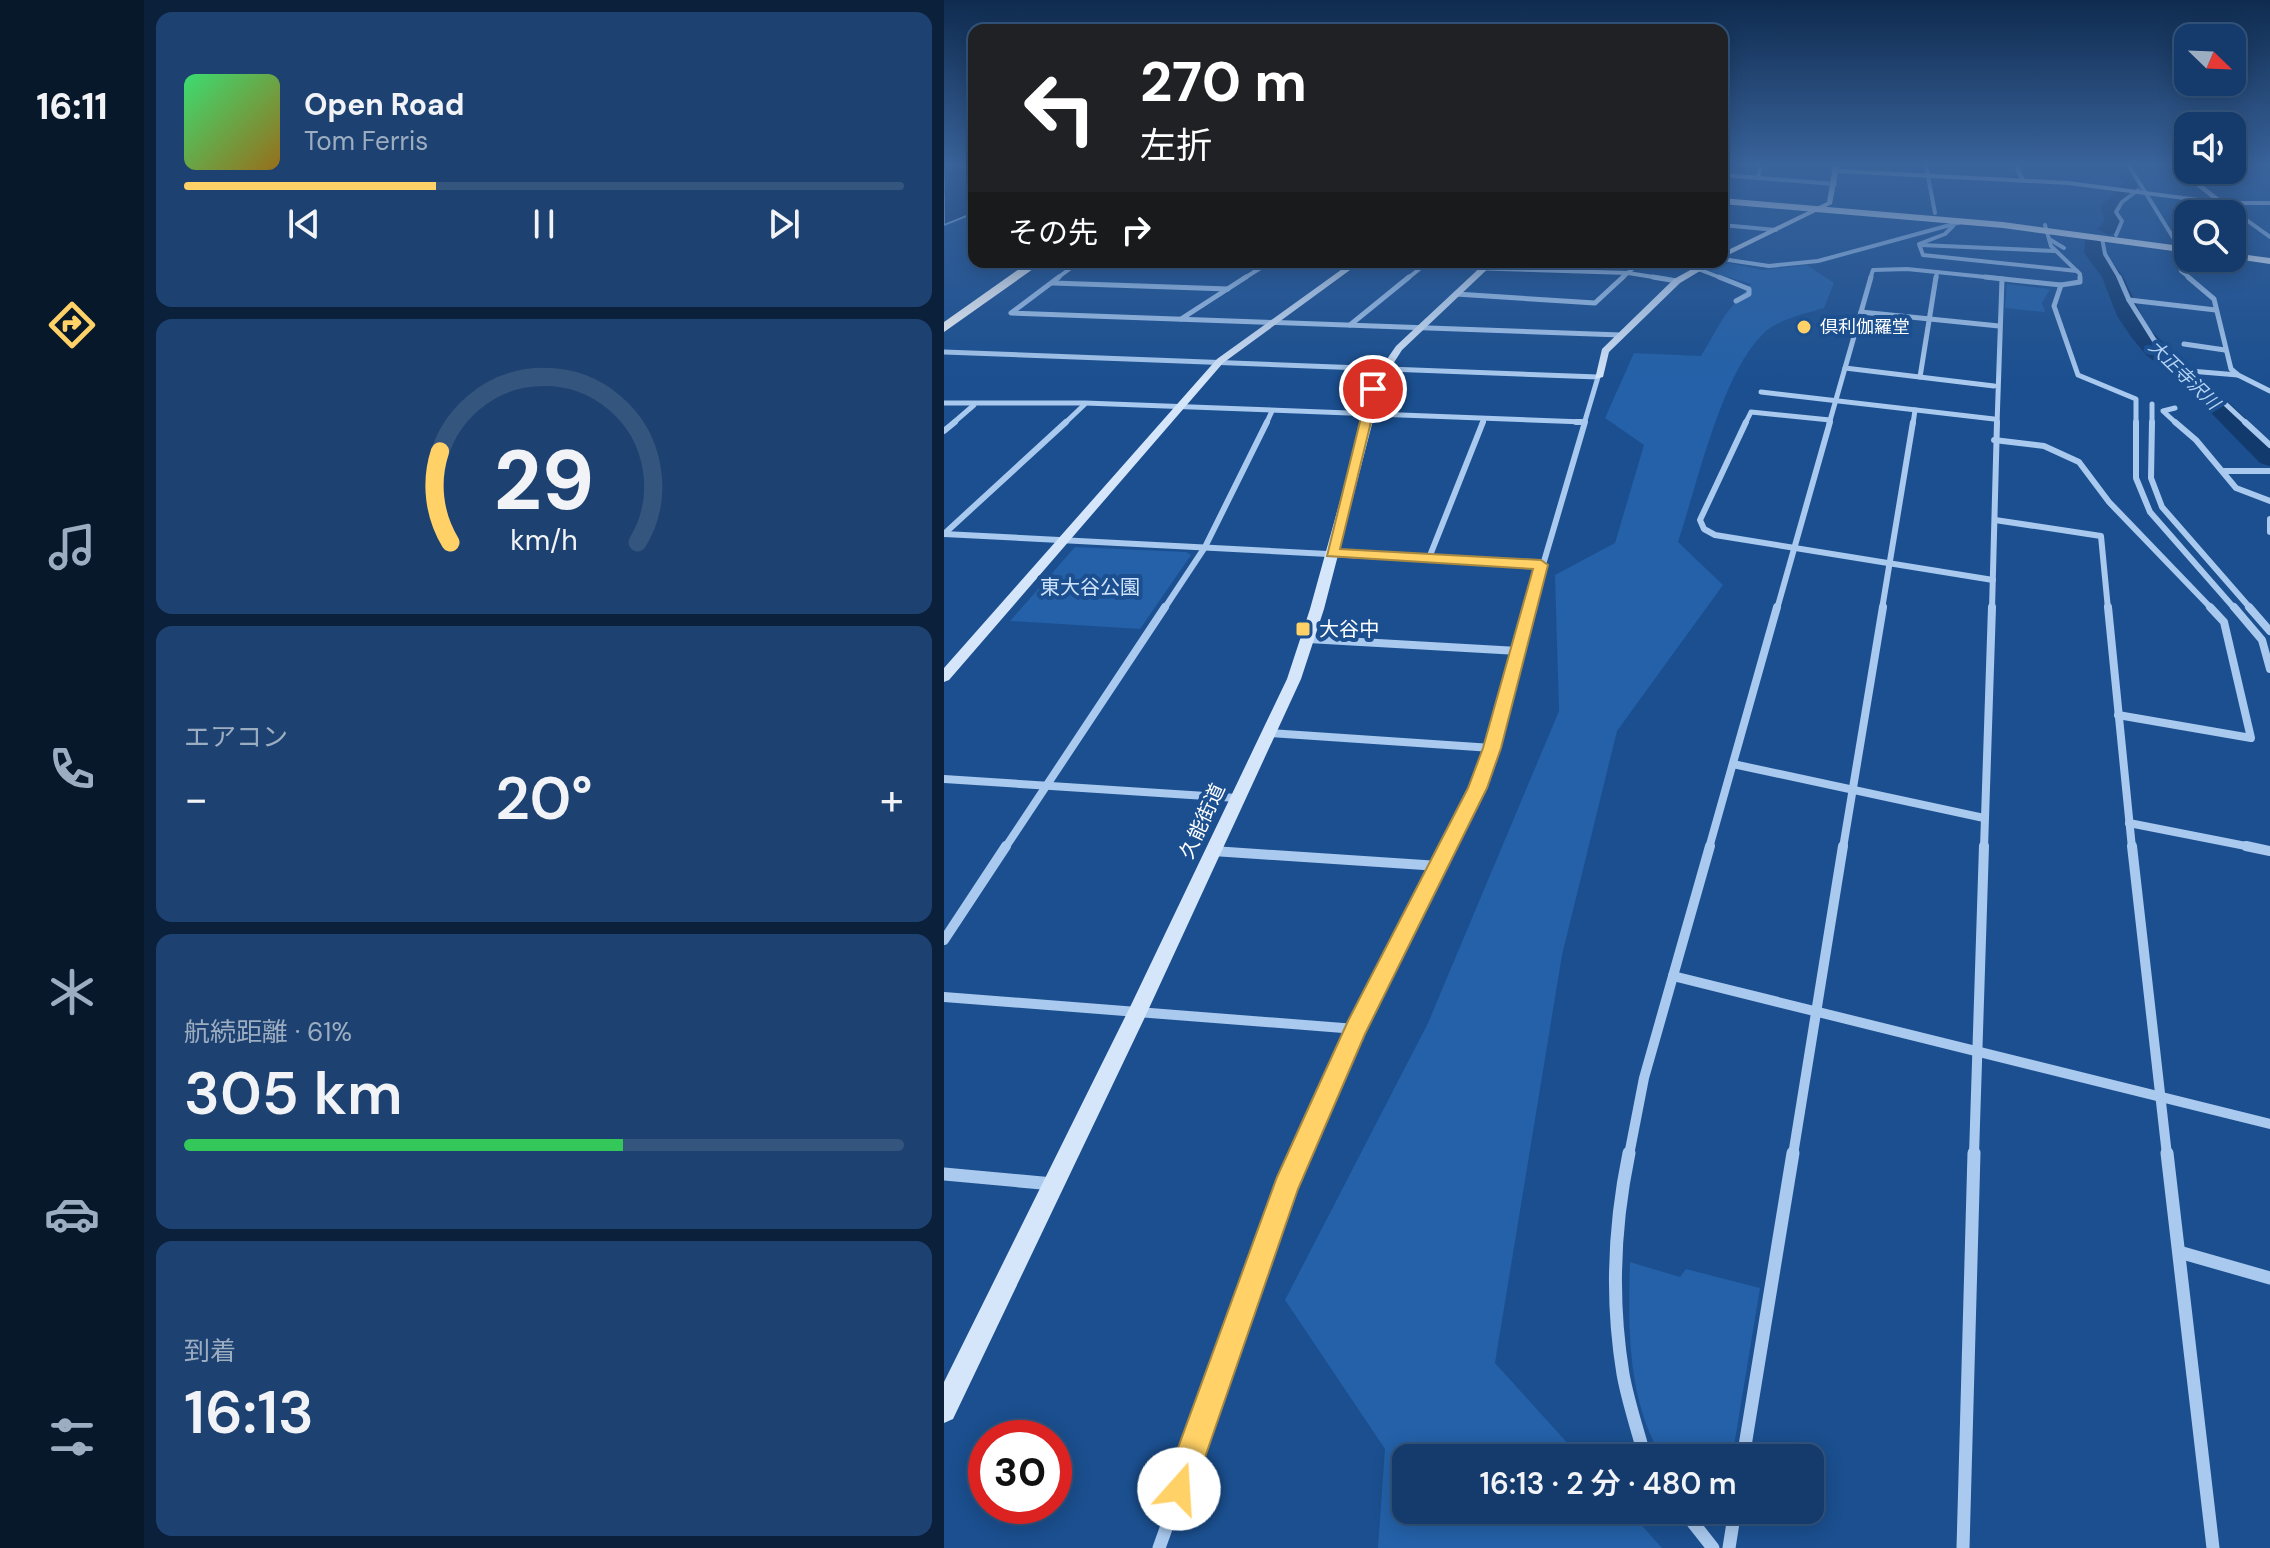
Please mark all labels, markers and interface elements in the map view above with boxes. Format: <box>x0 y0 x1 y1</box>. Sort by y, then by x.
north arrow <box>2174 24 2246 96</box>
map controls <box>2174 24 2246 272</box>
text: 270 m <box>1140 45 1307 118</box>
icon: left <box>1008 56 1112 160</box>
text: 16:11 <box>36 83 108 130</box>
text: Open Road <box>304 85 464 124</box>
button: sound <box>2174 112 2246 184</box>
text: 左折 <box>1140 122 1212 169</box>
text: Tom Ferris <box>304 124 428 158</box>
button: search <box>2174 200 2246 272</box>
icon: previous <box>282 202 326 246</box>
icon: pause <box>522 202 566 246</box>
icon: next <box>762 202 806 246</box>
icon: right <box>1114 208 1158 252</box>
text: その先 <box>1008 213 1098 252</box>
icon: directions <box>44 297 100 353</box>
place label: 倶利伽羅堂 <box>1820 315 1910 339</box>
marker: 倶利伽羅堂 <box>1795 318 1813 336</box>
water label: 大正寺沢川 <box>2143 335 2226 416</box>
pin <box>1339 355 1407 423</box>
icon: arrive <box>1351 367 1395 411</box>
text: 29 <box>494 425 594 534</box>
icon: music <box>44 519 100 575</box>
text: km/h <box>510 522 578 559</box>
park label: 東大谷公園 <box>1040 574 1140 600</box>
place label: 大谷中 <box>1319 616 1379 642</box>
marker: 大谷中 <box>1294 620 1312 638</box>
text: エアコン <box>184 720 288 754</box>
icon: phone <box>44 741 100 797</box>
text: 20° <box>495 759 593 838</box>
text: − <box>184 770 208 828</box>
text: + <box>880 770 904 828</box>
street label: 久能街道 <box>1173 779 1231 863</box>
icon: climate <box>44 964 100 1020</box>
text: 航続距離 · 61% <box>184 1015 352 1049</box>
text: 305 km <box>184 1054 402 1133</box>
icon: car <box>44 1186 100 1242</box>
text: 到着 <box>184 1334 236 1368</box>
text: 16:13 <box>184 1373 314 1452</box>
icon: filters <box>44 1409 100 1465</box>
speed limit sign: 30 <box>968 1420 1072 1524</box>
position arrow <box>1137 1447 1221 1531</box>
text: 16:13 · 2 分 · 480 m <box>1479 1464 1737 1503</box>

